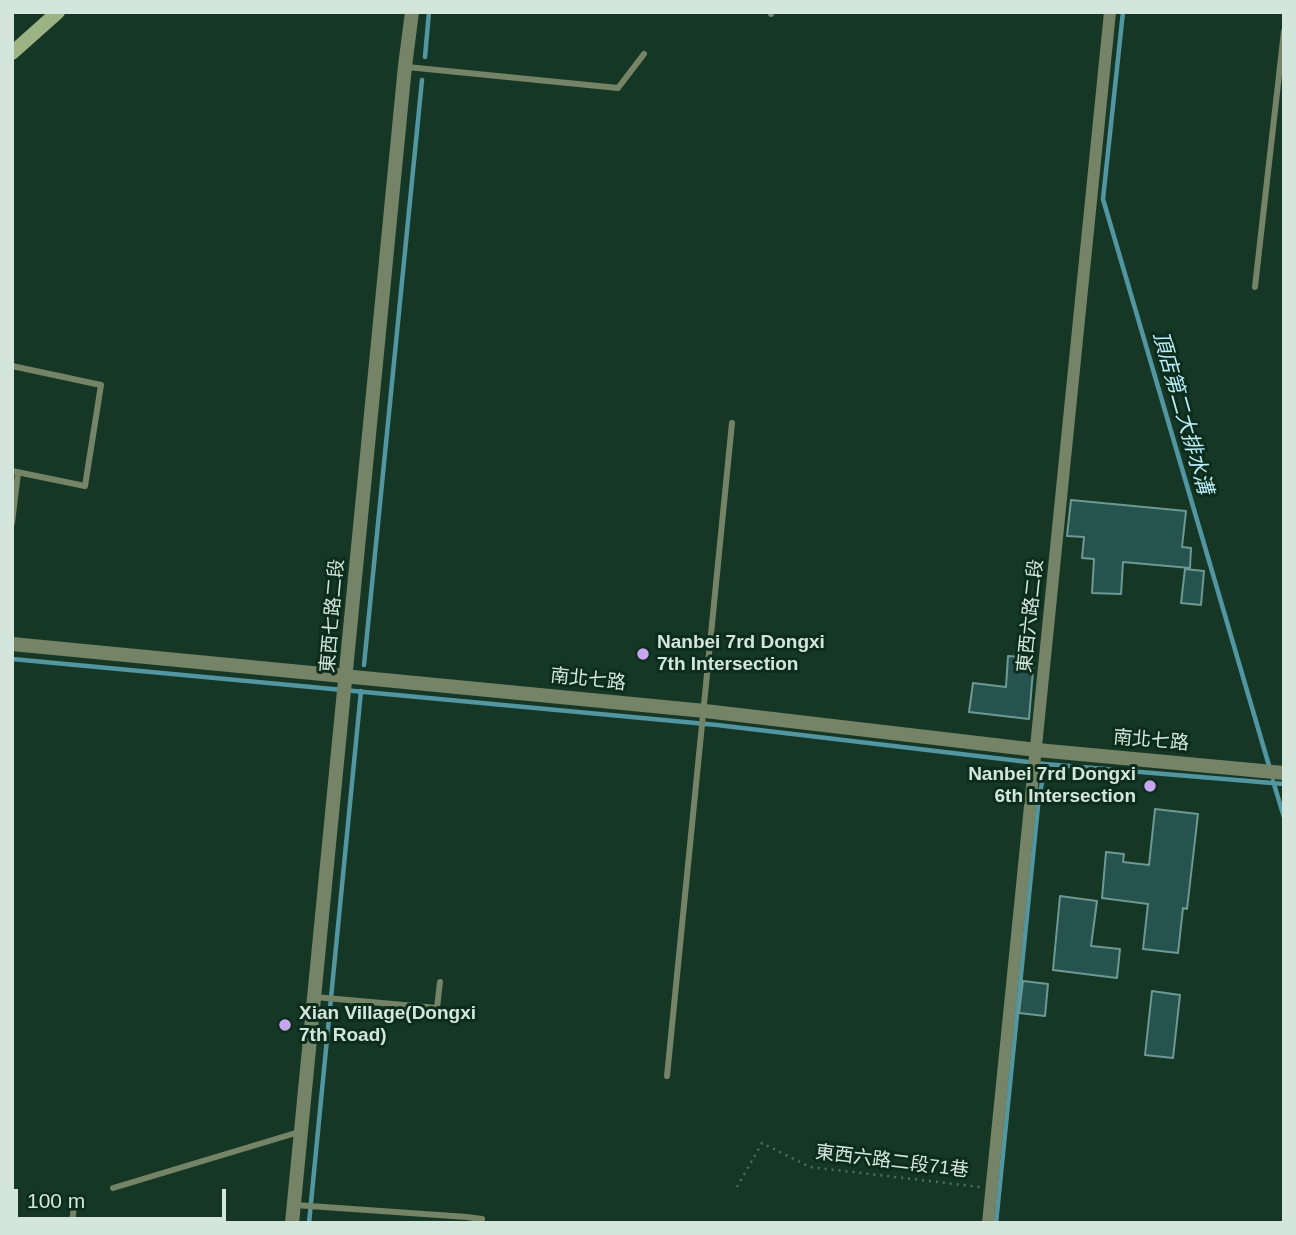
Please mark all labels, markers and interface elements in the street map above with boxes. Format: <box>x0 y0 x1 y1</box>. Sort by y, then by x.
water label: 頂店第二大排水溝 <box>1147 329 1217 497</box>
street label: 東西七路二段 <box>317 558 349 674</box>
street label: 東西六路二段 <box>1014 558 1048 674</box>
place label: Nanbei 7rd Dongxi 7th Intersection <box>657 632 825 676</box>
marker: Nanbei 7rd Dongxi 7th Intersection <box>635 646 651 662</box>
street label: 南北七路 <box>549 665 627 695</box>
street label: 南北七路 <box>1112 726 1190 756</box>
place label: Nanbei 7rd Dongxi 6th Intersection <box>968 764 1136 808</box>
marker: Nanbei 7rd Dongxi 6th Intersection <box>1142 778 1158 794</box>
place label: Xian Village(Dongxi 7th Road) <box>299 1003 476 1047</box>
marker: Xian Village(Dongxi 7th Road) <box>277 1017 293 1033</box>
street label: 東西六路二段71巷 <box>814 1141 970 1183</box>
scale bar <box>18 1176 229 1220</box>
text: 100 m <box>27 1189 85 1212</box>

